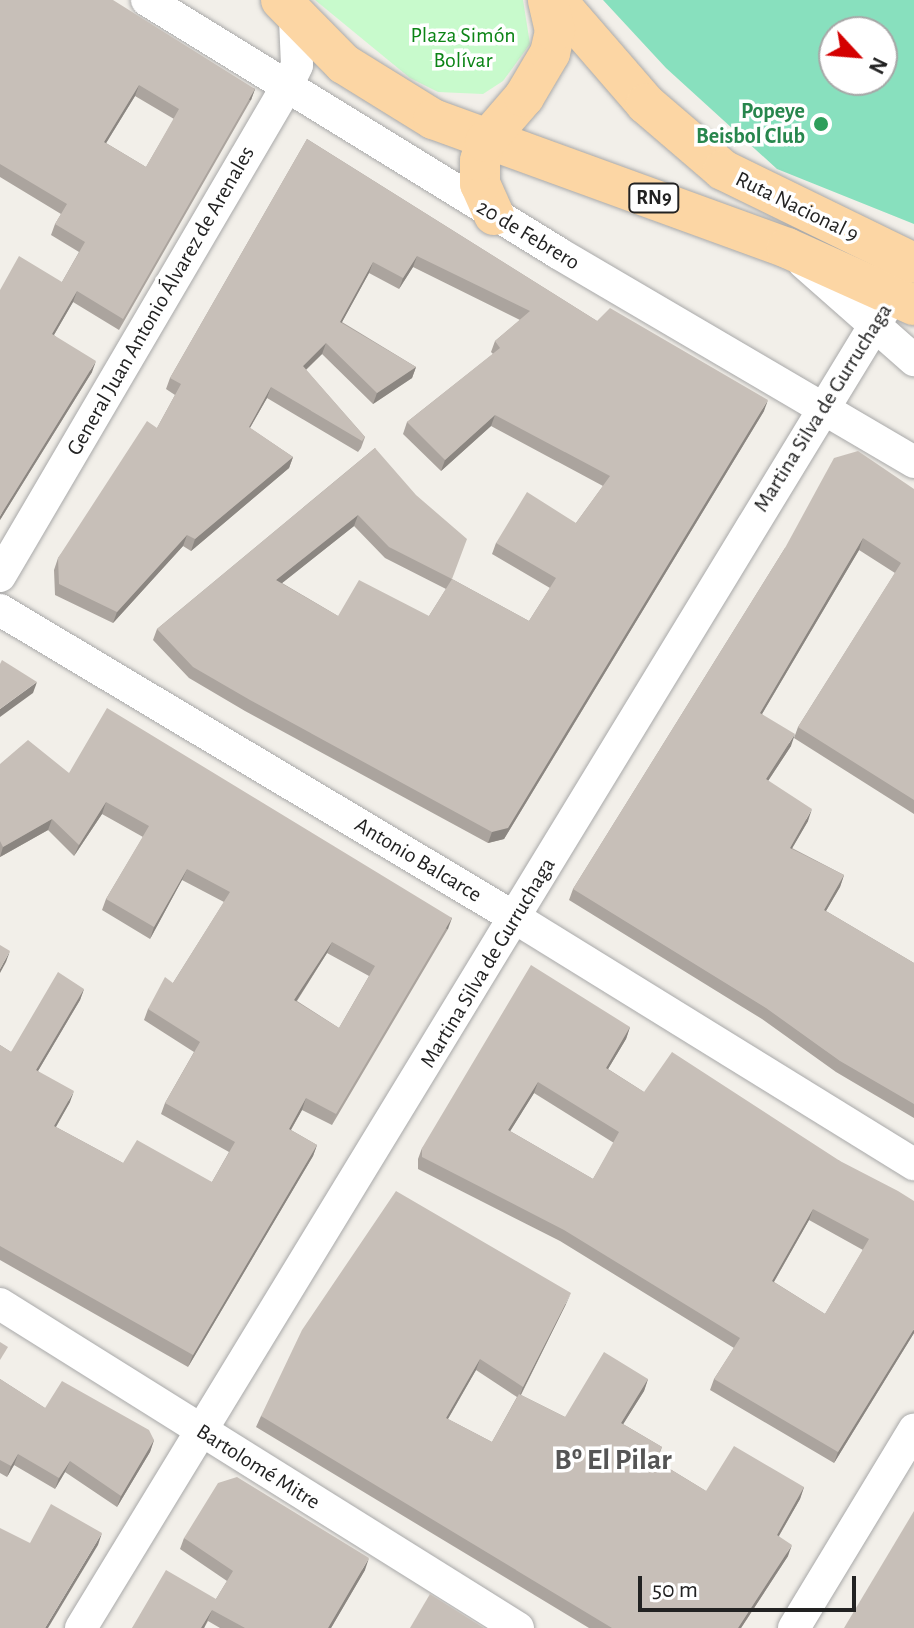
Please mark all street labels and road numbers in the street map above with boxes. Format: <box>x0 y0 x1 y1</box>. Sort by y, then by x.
street label: General Juan Antonio Álvarez de Arenales <box>61 142 261 460</box>
street label: Ruta Nacional 9 <box>731 166 863 248</box>
road number: RN9 <box>628 182 680 214</box>
street label: 20 de Febrero <box>472 194 584 276</box>
street label: Martina Silva de Gurruchaga <box>748 299 898 517</box>
street label: Antonio Balcarce <box>350 812 486 908</box>
street label: Martina Silva de Gurruchaga <box>415 853 561 1073</box>
street label: Bartolomé Mitre <box>191 1419 325 1515</box>

